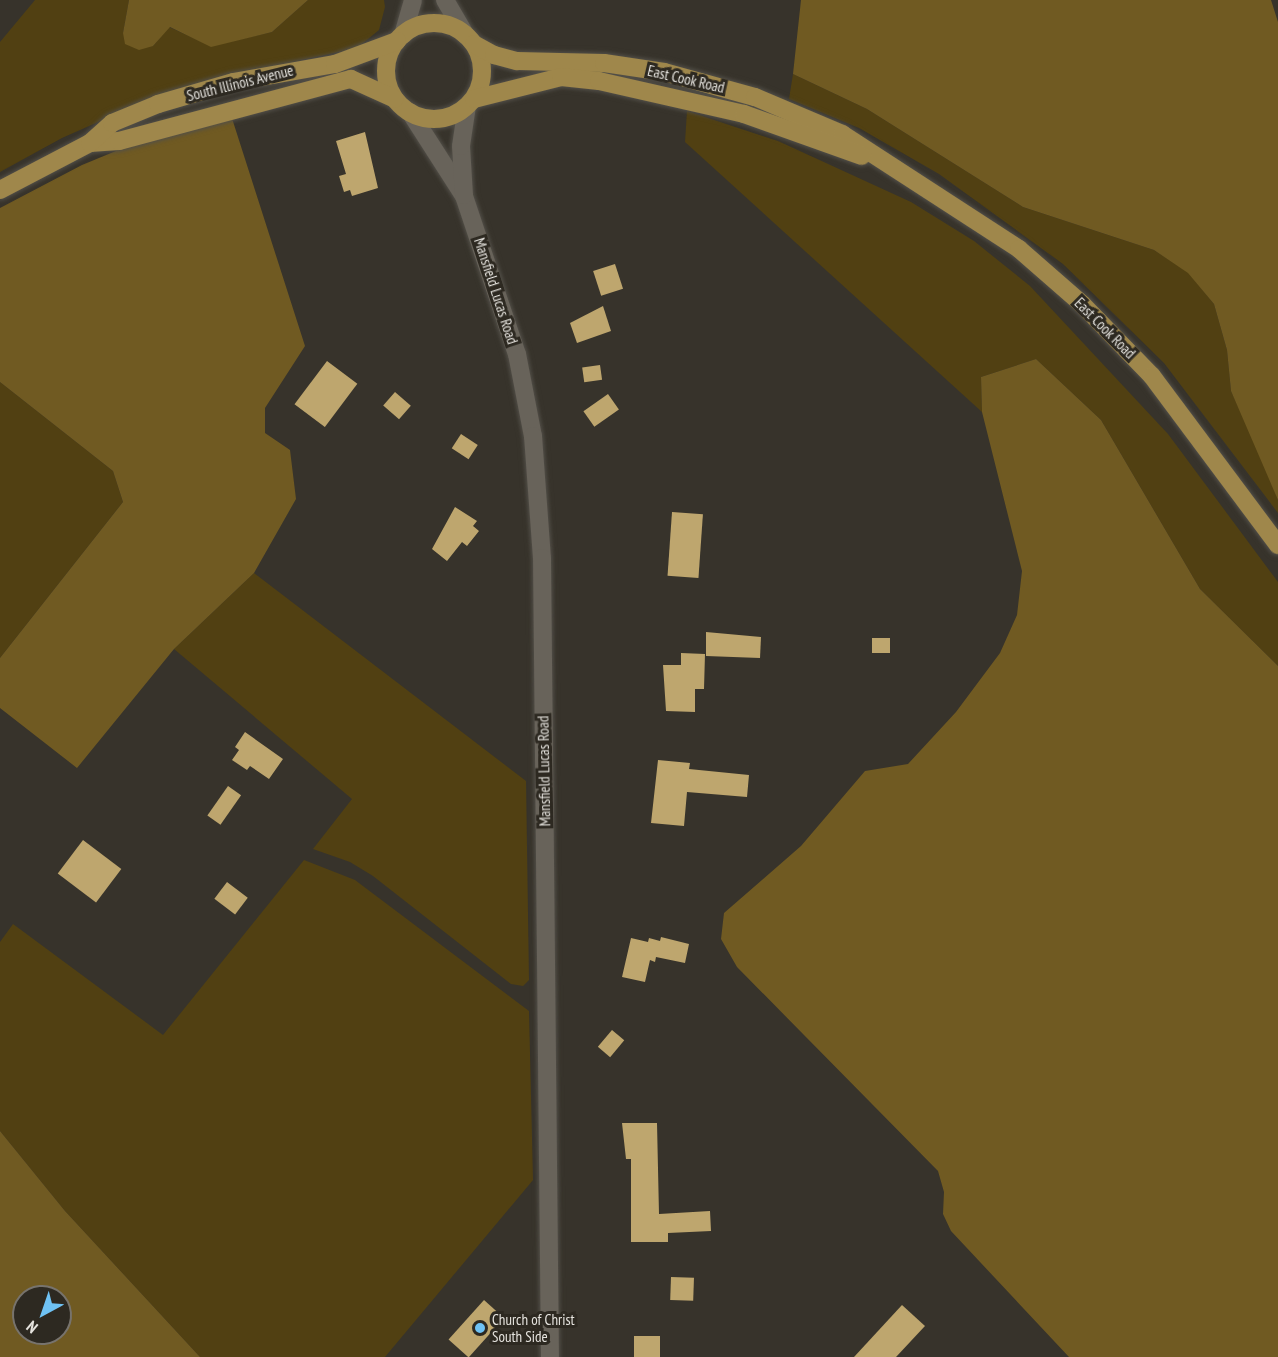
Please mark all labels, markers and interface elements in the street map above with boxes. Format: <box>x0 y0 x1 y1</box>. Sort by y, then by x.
street label: South Illinois Avenue <box>185 61 295 105</box>
street label: East Cook Road <box>646 61 726 97</box>
street label: Mansfield Lucas Road <box>470 236 522 346</box>
street label: East Cook Road <box>1071 294 1139 362</box>
street label: Mansfield Lucas Road <box>534 715 554 827</box>
north arrow <box>12 1285 72 1345</box>
place label: Church of Christ South Side <box>492 1310 575 1345</box>
text: N <box>22 1317 41 1338</box>
marker: Church of Christ South Side <box>473 1321 487 1335</box>

